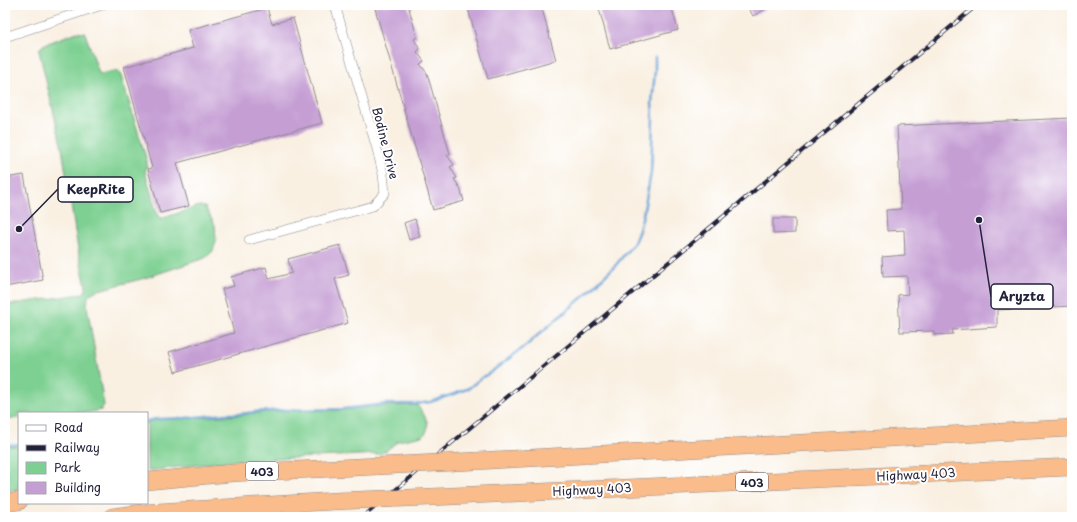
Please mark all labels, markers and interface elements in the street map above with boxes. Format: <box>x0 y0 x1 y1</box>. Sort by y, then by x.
street label: Bodine Drive <box>368 105 404 181</box>
callout: KeepRite <box>58 177 133 202</box>
text: KeepRite <box>67 179 125 198</box>
callout: Aryzta <box>991 284 1053 309</box>
text: Aryzta <box>998 286 1045 305</box>
legend <box>18 412 148 504</box>
text: Road <box>54 418 83 436</box>
text: Railway <box>54 438 100 456</box>
text: Park <box>54 458 81 476</box>
road number: 403 <box>246 462 278 480</box>
street label: Highway 403 <box>876 463 956 485</box>
road number: 403 <box>736 473 768 491</box>
text: Building <box>54 478 101 496</box>
street label: Highway 403 <box>552 478 632 500</box>

